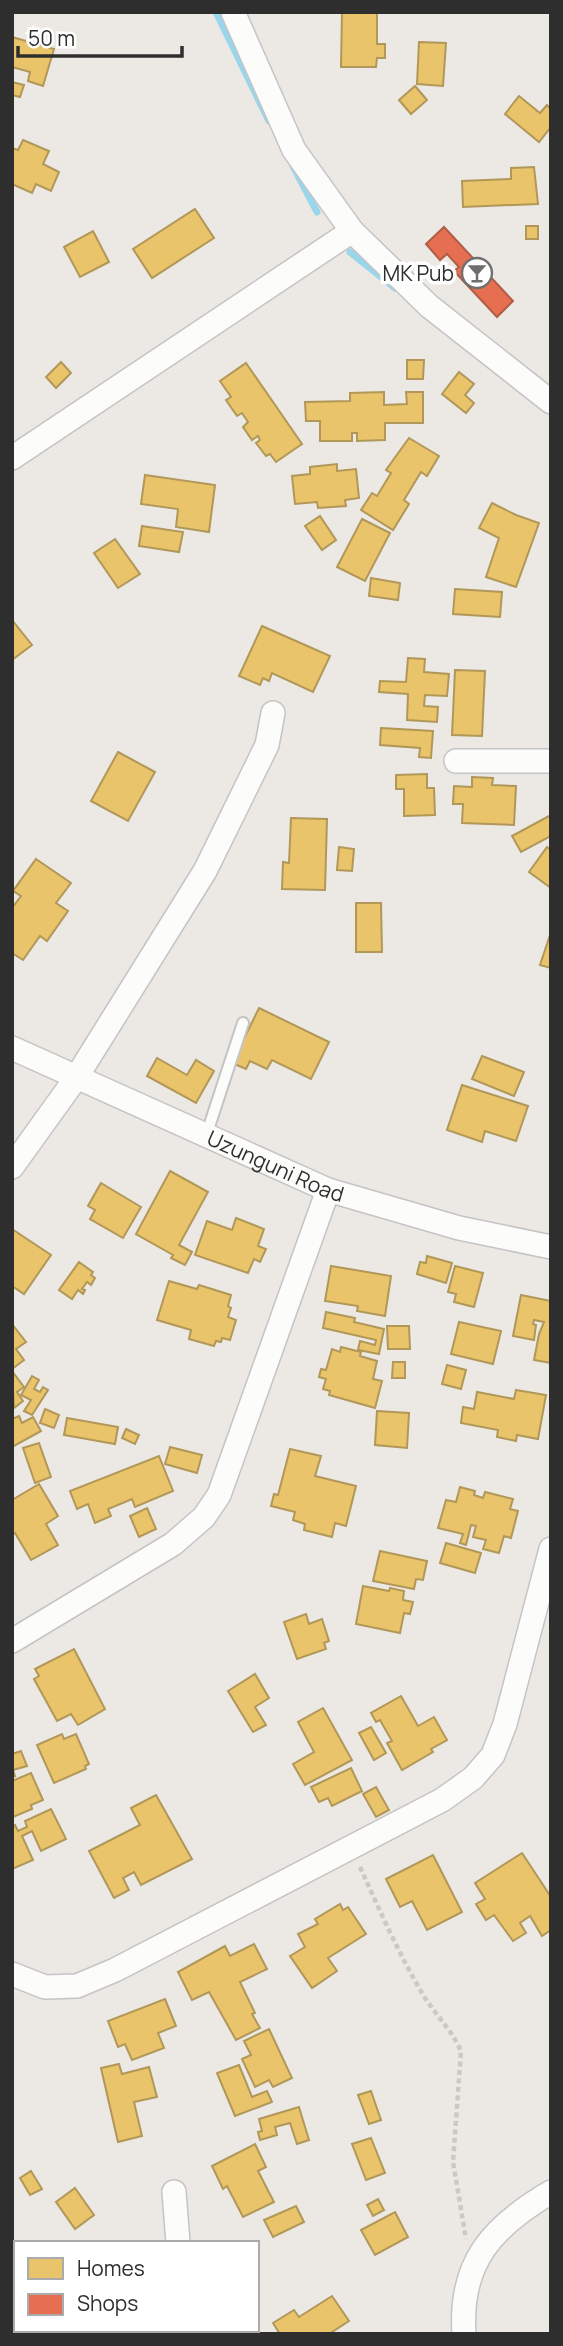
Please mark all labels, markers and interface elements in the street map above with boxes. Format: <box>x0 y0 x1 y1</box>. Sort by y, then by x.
scale bar <box>18 14 182 58</box>
text: 50 m <box>28 24 75 52</box>
bar icon: MK Pub <box>460 256 494 290</box>
place label: MK Pub <box>383 259 454 287</box>
street label: Uzunguni Road <box>203 1124 347 1208</box>
legend <box>14 2241 259 2332</box>
text: Homes <box>77 2254 145 2282</box>
text: Shops <box>77 2289 138 2317</box>

